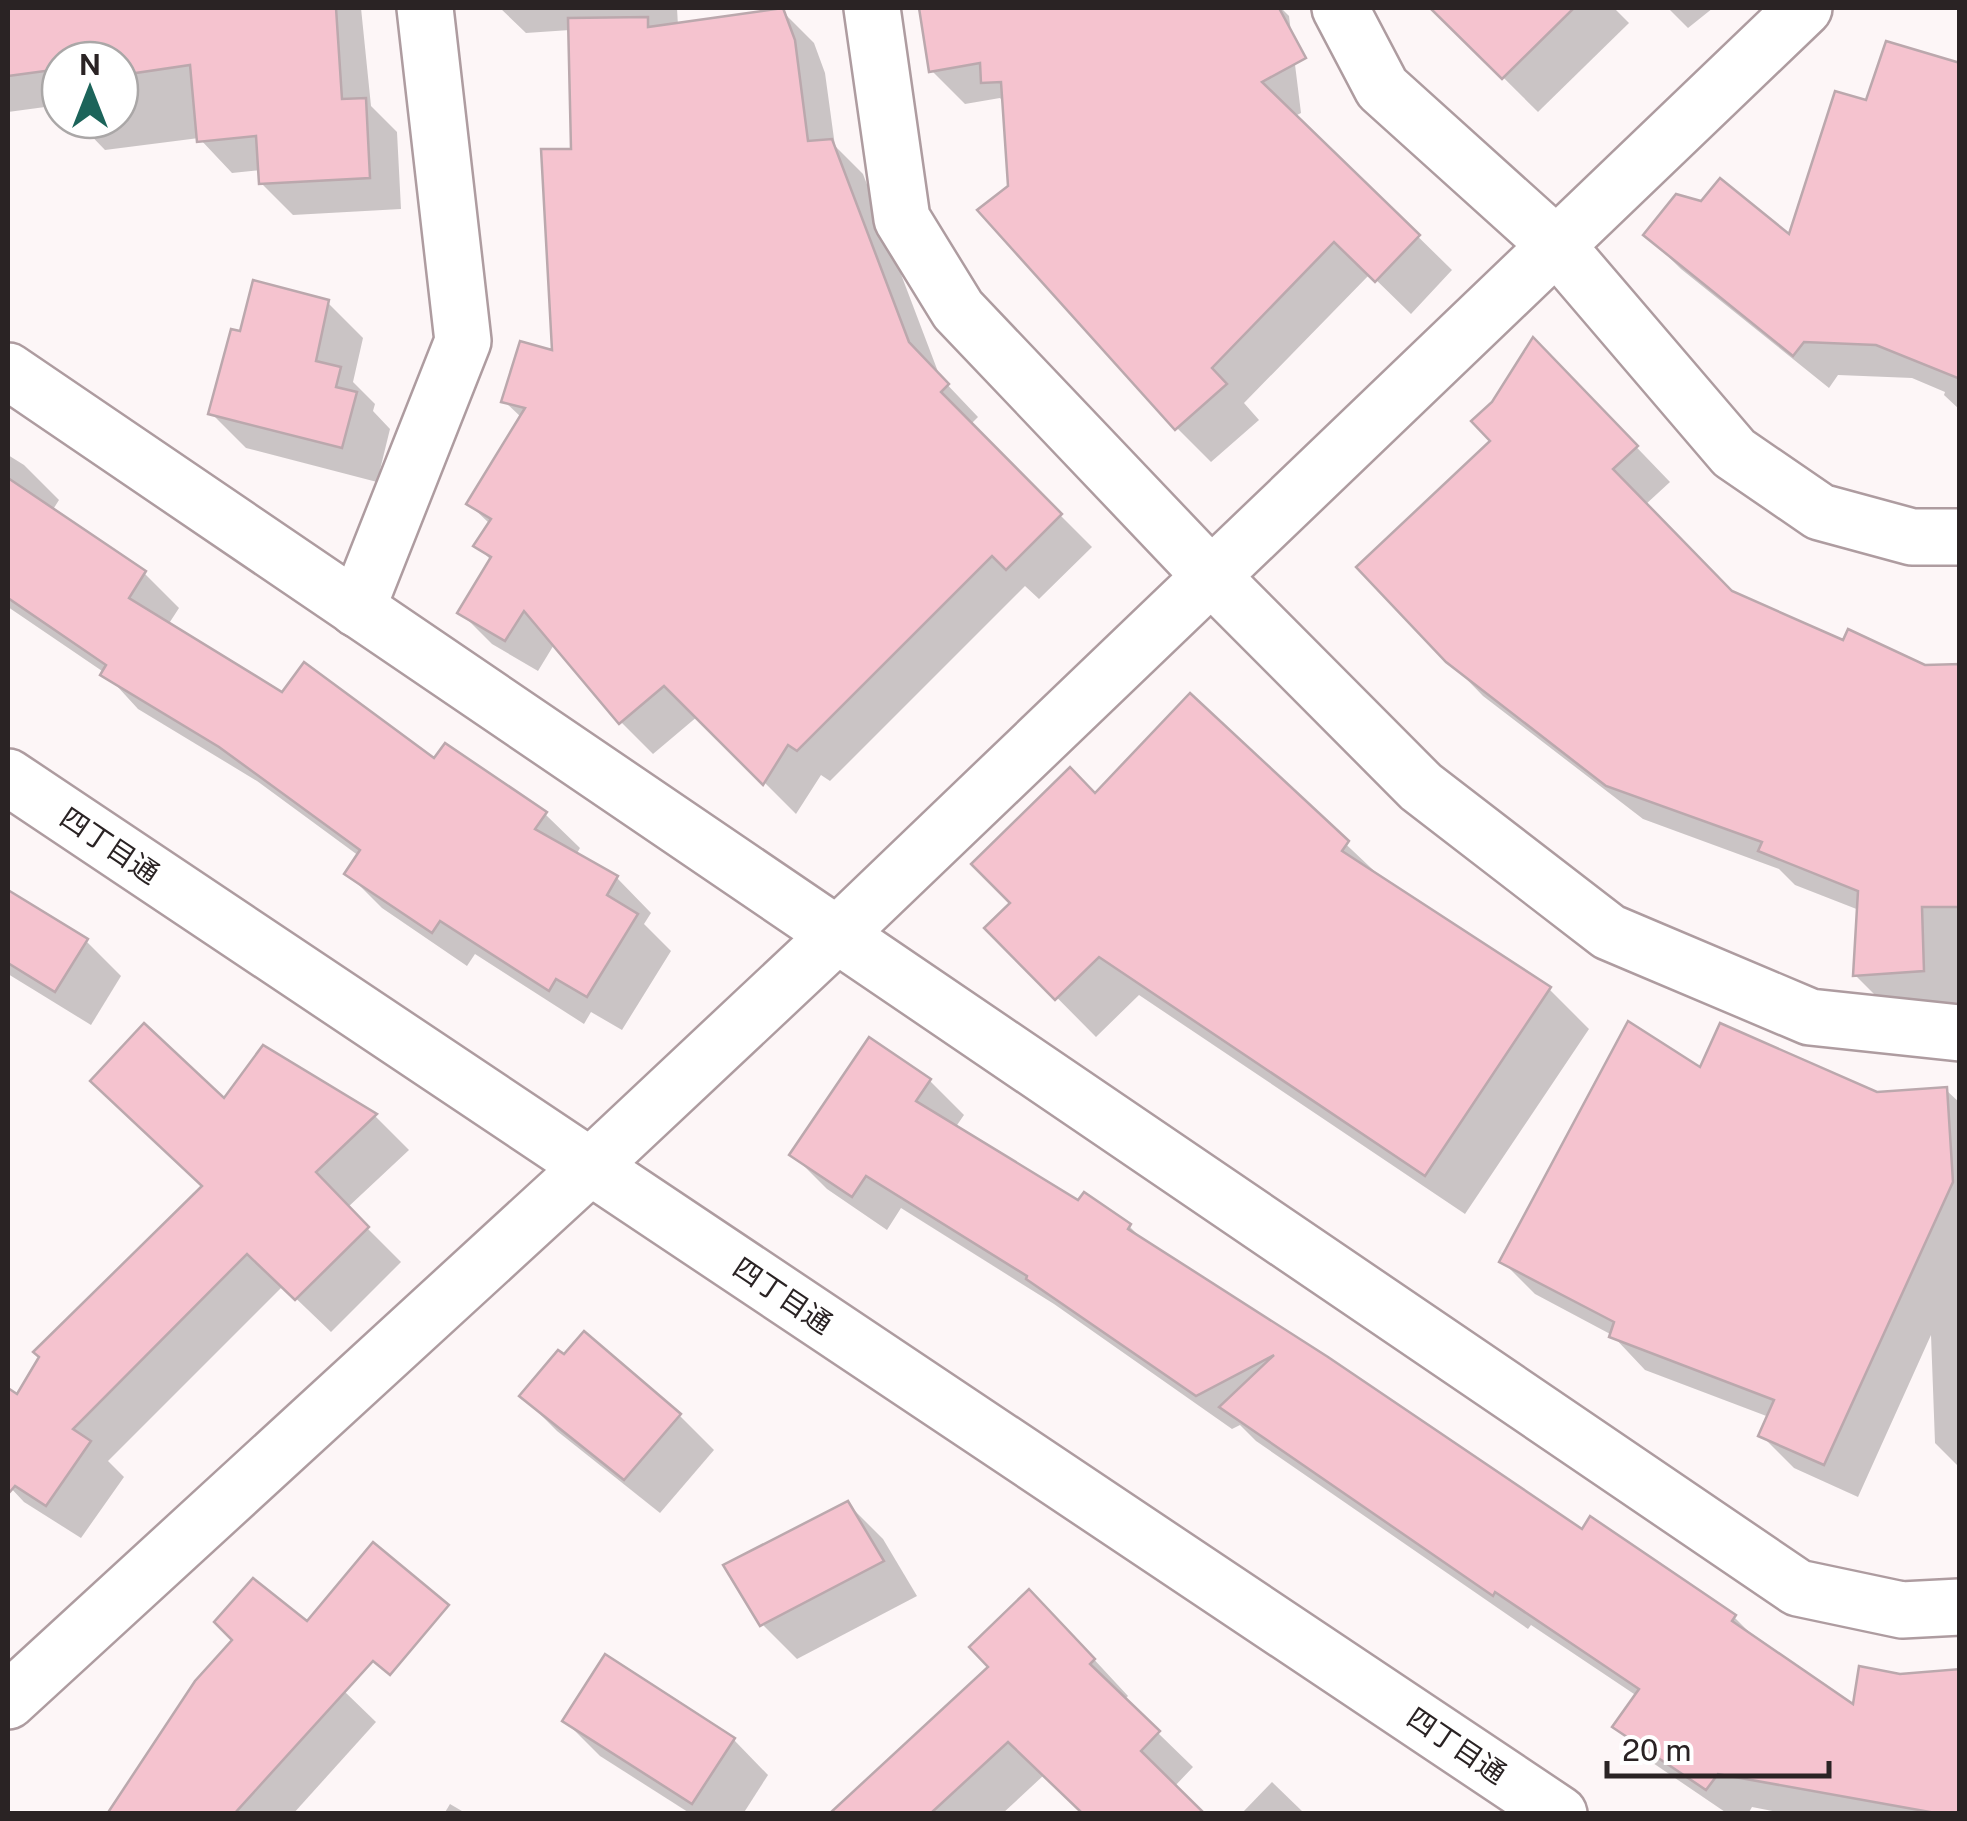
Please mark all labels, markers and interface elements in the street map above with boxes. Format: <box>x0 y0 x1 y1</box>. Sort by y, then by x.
north arrow <box>40 40 140 140</box>
text: N <box>79 48 101 81</box>
street label: 四丁目通 <box>54 800 166 890</box>
street label: 四丁目通 <box>727 1250 839 1340</box>
street label: 四丁目通 <box>1401 1700 1513 1790</box>
scale bar <box>1607 1716 1830 1778</box>
text: 20 m <box>1622 1732 1691 1768</box>

